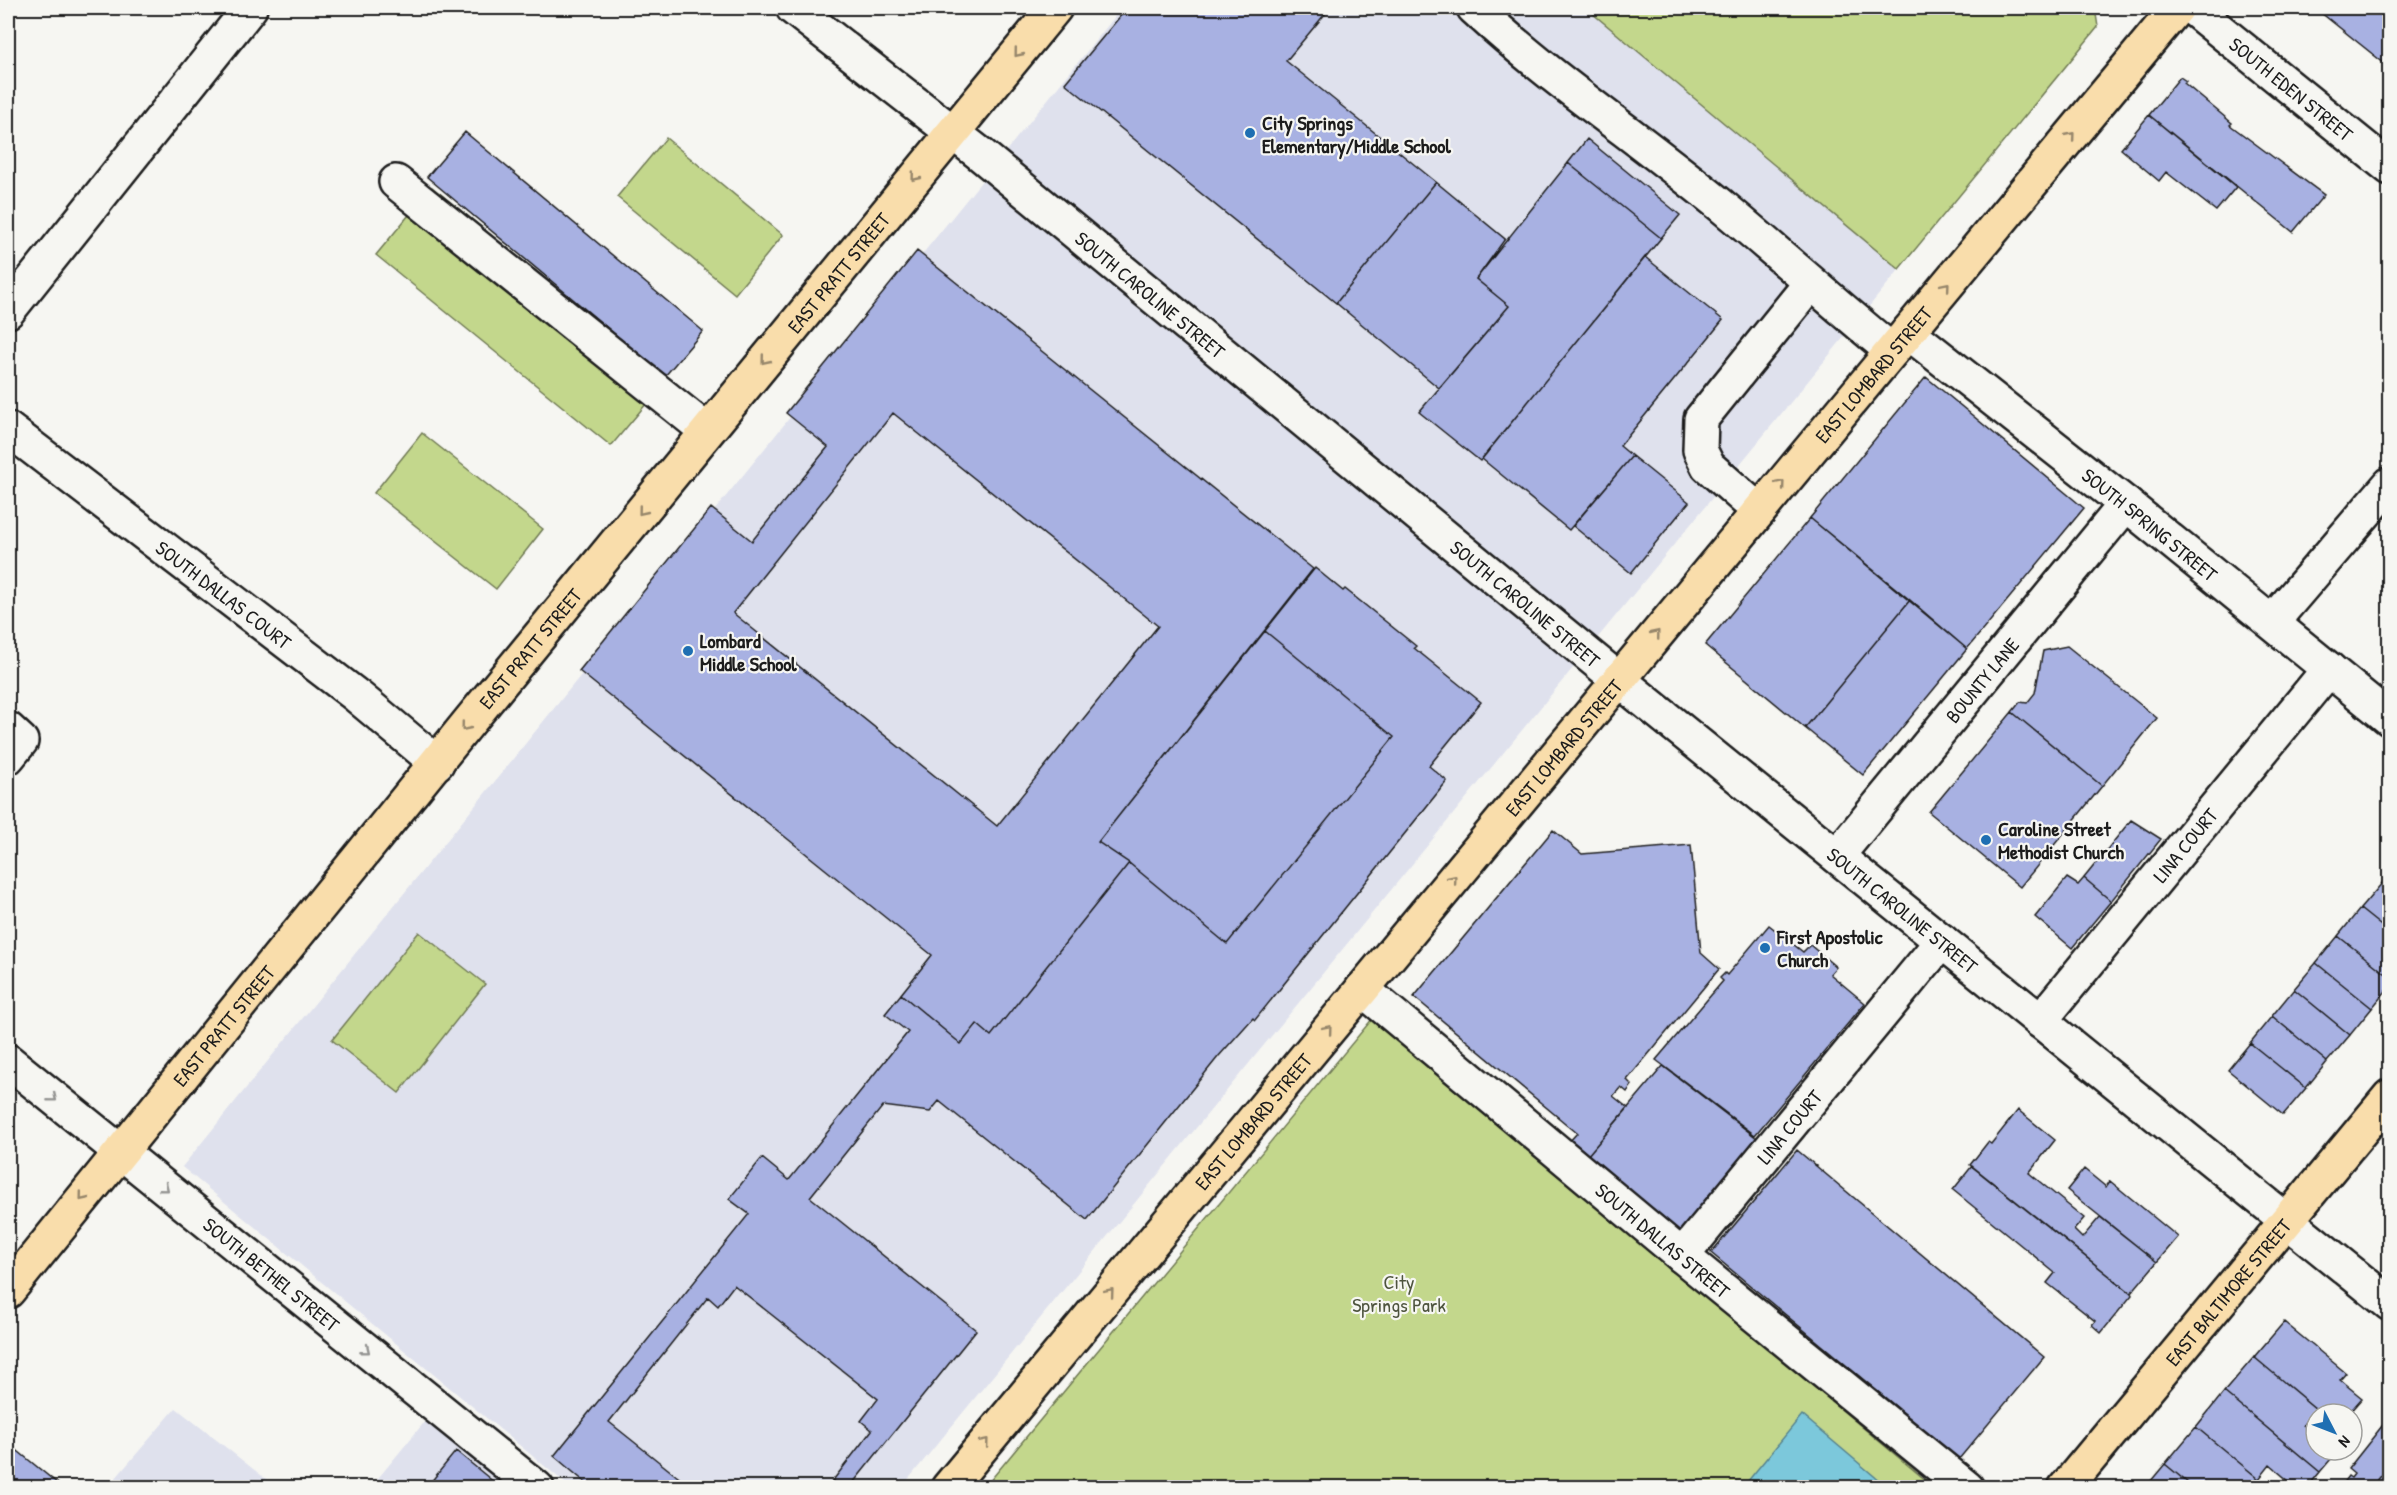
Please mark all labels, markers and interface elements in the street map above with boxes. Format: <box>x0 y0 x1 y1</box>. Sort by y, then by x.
street label: SOUTH EDEN STREET <box>2224 30 2360 147</box>
one-way arrow <box>1014 46 1025 57</box>
place label: City Springs Elementary/Middle School <box>1262 109 1451 160</box>
marker: City Springs Elementary/Middle School <box>1243 126 1257 140</box>
one-way arrow <box>2063 132 2074 143</box>
one-way arrow <box>911 170 922 181</box>
street label: EAST PRATT STREET <box>781 206 896 338</box>
street label: SOUTH CAROLINE STREET <box>1070 224 1232 364</box>
one-way arrow <box>1938 282 1949 293</box>
street label: EAST LOMBARD STREET <box>1808 299 1938 448</box>
one-way arrow <box>761 354 772 365</box>
street label: SOUTH SPRING STREET <box>2077 461 2224 587</box>
one-way arrow <box>1774 480 1785 491</box>
one-way arrow <box>638 504 649 515</box>
street label: SOUTH CAROLINE STREET <box>1445 533 1607 673</box>
street label: SOUTH DALLAS COURT <box>151 534 298 655</box>
street label: EAST PRATT STREET <box>472 582 588 714</box>
place label: Lombard Middle School <box>700 627 797 677</box>
one-way arrow <box>1649 630 1660 641</box>
street label: BOUNTY LANE <box>1939 632 2025 728</box>
marker: Lombard Middle School <box>681 644 695 658</box>
street label: EAST LOMBARD STREET <box>1498 673 1628 821</box>
one-way arrow <box>461 721 472 732</box>
street label: LINA COURT <box>2146 801 2224 888</box>
place label: Caroline Street Methodist Church <box>1998 815 2124 865</box>
marker: Caroline Street Methodist Church <box>1979 833 1993 847</box>
street label: SOUTH CAROLINE STREET <box>1822 841 1984 979</box>
one-way arrow <box>1446 875 1457 886</box>
place label: First Apostolic Church <box>1776 923 1884 973</box>
marker: First Apostolic Church <box>1758 941 1772 955</box>
street label: EAST PRATT STREET <box>166 959 281 1091</box>
one-way arrow <box>1321 1025 1332 1036</box>
street label: EAST LOMBARD STREET <box>1188 1046 1318 1195</box>
street label: LINA COURT <box>1750 1083 1828 1169</box>
one-way arrow <box>46 1090 57 1101</box>
street label: SOUTH DALLAS STREET <box>1590 1176 1737 1304</box>
one-way arrow <box>158 1181 169 1192</box>
one-way arrow <box>79 1190 90 1201</box>
street label: SOUTH BETHEL STREET <box>198 1211 346 1338</box>
street label: EAST BALTIMORE STREET <box>2159 1212 2297 1371</box>
park label: City Springs Park <box>1352 1268 1446 1318</box>
one-way arrow <box>1103 1288 1114 1299</box>
one-way arrow <box>359 1343 370 1354</box>
north arrow <box>2304 1402 2364 1462</box>
text: N <box>2334 1432 2356 1453</box>
one-way arrow <box>978 1438 989 1449</box>

